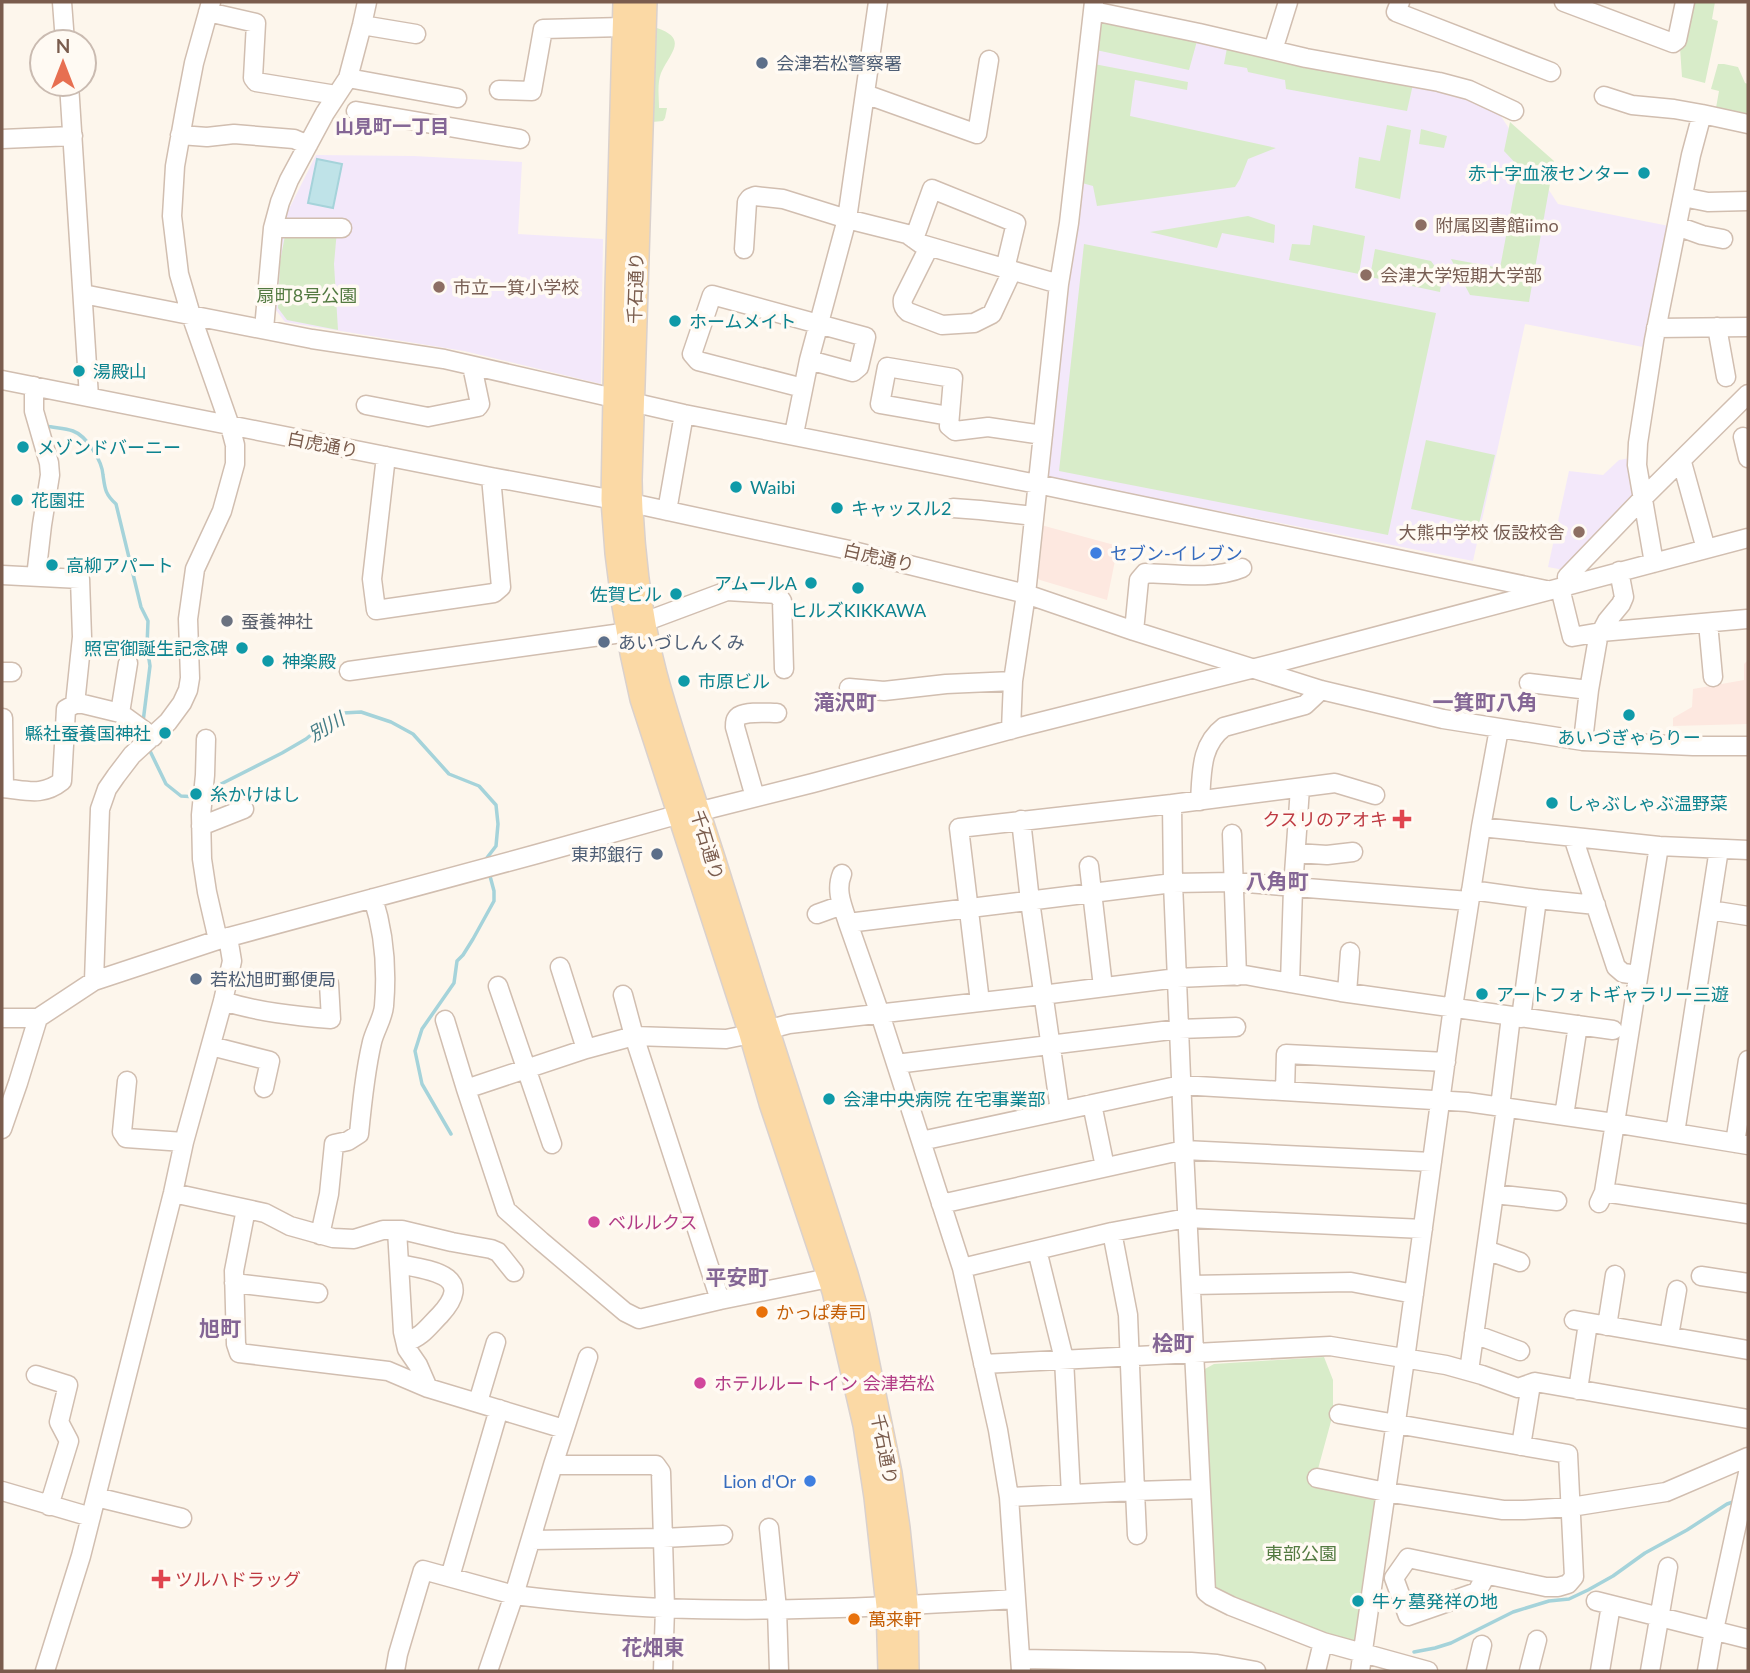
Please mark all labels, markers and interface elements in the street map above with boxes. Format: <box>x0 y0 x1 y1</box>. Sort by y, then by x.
north arrow <box>28 28 98 98</box>
text: N <box>56 34 70 57</box>
place label: 会津若松警察署 <box>776 52 902 74</box>
marker: 会津若松警察署 <box>754 55 770 71</box>
district label: 山見町一丁目 <box>335 114 449 137</box>
place label: 赤十字血液センター <box>1468 162 1630 184</box>
marker: 赤十字血液センター <box>1636 165 1652 181</box>
place label: 附属図書館iimo <box>1435 214 1559 236</box>
marker: 附属図書館iimo <box>1413 217 1429 233</box>
street label: 千石通り <box>623 252 647 324</box>
place label: 会津大学短期大学部 <box>1380 264 1542 286</box>
marker: 会津大学短期大学部 <box>1358 267 1374 283</box>
place label: 市立一箕小学校 <box>453 276 579 298</box>
marker: 市立一箕小学校 <box>431 279 447 295</box>
park label: 扇町8号公園 <box>257 284 357 306</box>
place label: ホームメイト <box>689 310 796 332</box>
marker: ホームメイト <box>667 313 683 329</box>
place label: 湯殿山 <box>93 360 147 382</box>
marker: 湯殿山 <box>71 363 87 379</box>
street label: 白虎通り <box>286 426 360 462</box>
place label: メゾンドバーニー <box>37 436 181 458</box>
marker: メゾンドバーニー <box>15 439 31 455</box>
place label: Waibi <box>750 476 795 498</box>
marker: Waibi <box>728 479 744 495</box>
place label: 花園荘 <box>31 489 85 511</box>
marker: 花園荘 <box>9 492 25 508</box>
place label: キャッスル2 <box>851 497 951 519</box>
marker: キャッスル2 <box>829 500 845 516</box>
place label: 大熊中学校 仮設校舎 <box>1398 521 1565 543</box>
marker: 大熊中学校 仮設校舎 <box>1571 524 1587 540</box>
street label: 白虎通り <box>841 538 917 576</box>
place label: セブン-イレブン <box>1110 542 1243 564</box>
marker: セブン-イレブン <box>1088 545 1104 561</box>
place label: 高柳アパート <box>66 554 174 576</box>
marker: 高柳アパート <box>44 557 60 573</box>
place label: アムールA <box>714 572 798 594</box>
marker: アムールA <box>803 575 819 591</box>
marker: ヒルズKIKKAWA <box>850 580 866 596</box>
place label: 佐賀ビル <box>590 583 662 605</box>
marker: 佐賀ビル <box>668 586 684 602</box>
place label: ヒルズKIKKAWA <box>790 599 927 621</box>
place label: 蚕養神社 <box>241 610 313 632</box>
marker: 蚕養神社 <box>219 613 235 629</box>
place label: あいづしんくみ <box>618 631 745 653</box>
marker: あいづしんくみ <box>596 634 612 650</box>
place label: 照宮御誕生記念碑 <box>84 637 228 659</box>
marker: 照宮御誕生記念碑 <box>234 640 250 656</box>
place label: 神楽殿 <box>282 650 336 672</box>
marker: 神楽殿 <box>260 653 276 669</box>
place label: 市原ビル <box>698 670 770 692</box>
marker: 市原ビル <box>676 673 692 689</box>
district label: 滝沢町 <box>814 689 877 714</box>
district label: 一箕町八角 <box>1433 689 1538 714</box>
water label: 別川 <box>304 706 350 745</box>
marker: あいづぎゃらりー <box>1621 707 1637 723</box>
place label: 縣社蚕養国神社 <box>25 722 151 744</box>
marker: 縣社蚕養国神社 <box>157 725 173 741</box>
place label: あいづぎゃらりー <box>1557 726 1701 748</box>
place label: 糸かけはし <box>210 783 300 805</box>
marker: 糸かけはし <box>188 786 204 802</box>
place label: しゃぶしゃぶ温野菜 <box>1566 792 1728 814</box>
marker: しゃぶしゃぶ温野菜 <box>1544 795 1560 811</box>
street label: 千石通り <box>687 807 729 883</box>
place label: クスリのアオキ <box>1263 808 1388 830</box>
marker: クスリのアオキ <box>1394 811 1410 827</box>
place label: 東邦銀行 <box>571 843 643 865</box>
marker: 東邦銀行 <box>649 846 665 862</box>
district label: 八角町 <box>1246 868 1309 893</box>
place label: 若松旭町郵便局 <box>210 968 336 990</box>
marker: 若松旭町郵便局 <box>188 971 204 987</box>
place label: アートフォトギャラリー三遊 <box>1496 983 1729 1005</box>
marker: アートフォトギャラリー三遊 <box>1474 986 1490 1002</box>
place label: 会津中央病院 在宅事業部 <box>843 1088 1046 1110</box>
marker: 会津中央病院 在宅事業部 <box>821 1091 837 1107</box>
place label: ベルルクス <box>608 1211 697 1233</box>
marker: ベルルクス <box>586 1214 602 1230</box>
district label: 平安町 <box>706 1264 769 1289</box>
place label: かっぱ寿司 <box>776 1301 866 1323</box>
marker: かっぱ寿司 <box>754 1304 770 1320</box>
district label: 旭町 <box>199 1315 241 1340</box>
district label: 桧町 <box>1152 1330 1194 1355</box>
place label: ホテルルートイン 会津若松 <box>714 1372 935 1394</box>
marker: ホテルルートイン 会津若松 <box>692 1375 708 1391</box>
street label: 千石通り <box>867 1412 903 1486</box>
place label: Lion d'Or <box>723 1470 796 1492</box>
marker: Lion d'Or <box>802 1473 818 1489</box>
park label: 東部公園 <box>1265 1542 1337 1564</box>
place label: ツルハドラッグ <box>175 1568 301 1590</box>
marker: ツルハドラッグ <box>153 1571 169 1587</box>
place label: 牛ヶ墓発祥の地 <box>1372 1590 1498 1612</box>
marker: 牛ヶ墓発祥の地 <box>1350 1593 1366 1609</box>
place label: 萬来軒 <box>868 1608 922 1630</box>
marker: 萬来軒 <box>846 1611 862 1627</box>
district label: 花畑東 <box>622 1634 685 1659</box>

